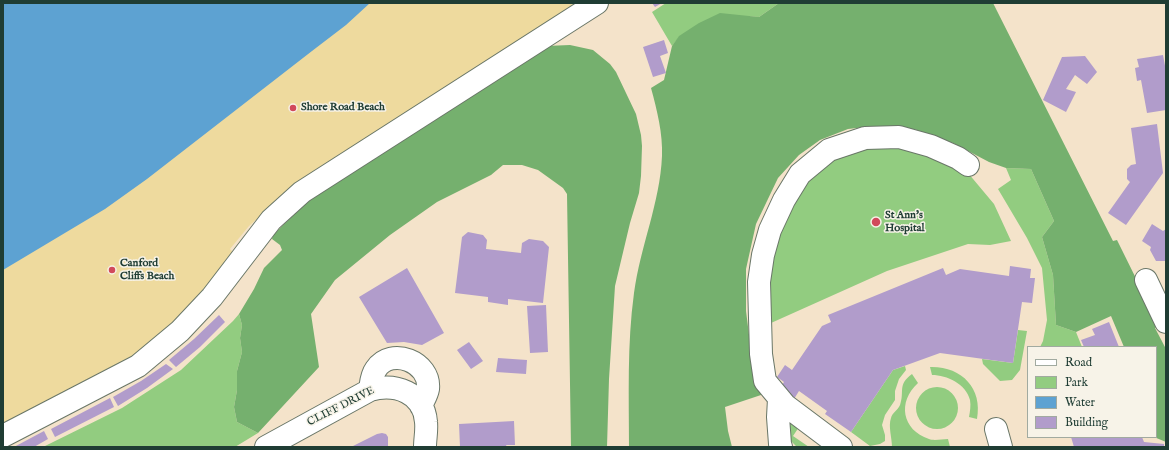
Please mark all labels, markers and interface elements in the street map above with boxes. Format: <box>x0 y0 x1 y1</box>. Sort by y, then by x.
place label: Shore Road Beach <box>301 101 385 115</box>
marker: Shore Road Beach <box>288 103 298 113</box>
place label: St Ann's Hospital <box>885 209 924 235</box>
marker: St Ann's Hospital <box>870 216 882 228</box>
place label: Canford Cliffs Beach <box>120 257 174 283</box>
marker: Canford Cliffs Beach <box>107 265 117 275</box>
legend <box>1027 346 1157 438</box>
text: Road <box>1065 355 1092 370</box>
text: Park <box>1065 375 1088 390</box>
street label: CLIFF DRIVE <box>305 384 377 430</box>
text: Water <box>1065 395 1095 410</box>
text: Building <box>1065 415 1108 430</box>

